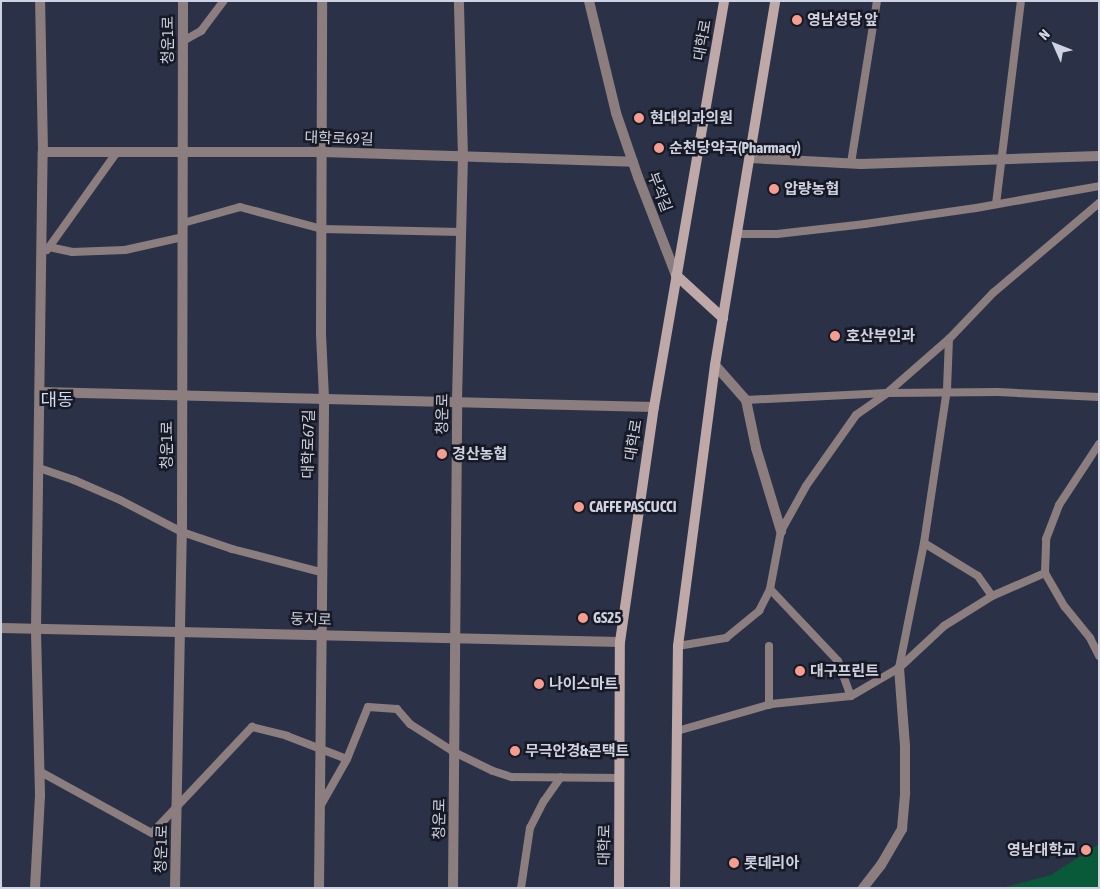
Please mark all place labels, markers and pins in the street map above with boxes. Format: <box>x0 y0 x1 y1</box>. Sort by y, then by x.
place label: 영남성당 앞 <box>807 11 878 29</box>
marker: 영남성당 앞 <box>791 14 803 26</box>
place label: 현대외과의원 <box>650 109 733 127</box>
marker: 현대외과의원 <box>632 111 646 125</box>
place label: 순천당약국(Pharmacy) <box>669 139 801 157</box>
marker: 순천당약국(Pharmacy) <box>653 142 665 154</box>
place label: 압량농협 <box>784 180 839 198</box>
marker: 압량농협 <box>768 183 780 195</box>
place label: 호산부인과 <box>846 327 915 345</box>
marker: 호산부인과 <box>828 329 842 343</box>
place label: 경산농협 <box>452 445 507 463</box>
marker: 경산농협 <box>436 448 448 460</box>
place label: CAFFE PASCUCCI <box>589 498 677 516</box>
marker: CAFFE PASCUCCI <box>573 501 585 513</box>
place label: GS25 <box>593 609 621 627</box>
marker: GS25 <box>577 612 589 624</box>
place label: 대구프린트 <box>810 662 879 680</box>
marker: 대구프린트 <box>794 665 806 677</box>
place label: 나이스마트 <box>549 675 618 693</box>
marker: 나이스마트 <box>533 678 545 690</box>
place label: 무극안경&콘택트 <box>525 742 629 760</box>
marker: 무극안경&콘택트 <box>509 745 521 757</box>
place label: 영남대학교 <box>1007 841 1076 859</box>
marker: 영남대학교 <box>1080 844 1092 856</box>
place label: 롯데리아 <box>744 854 799 872</box>
marker: 롯데리아 <box>728 857 740 869</box>

